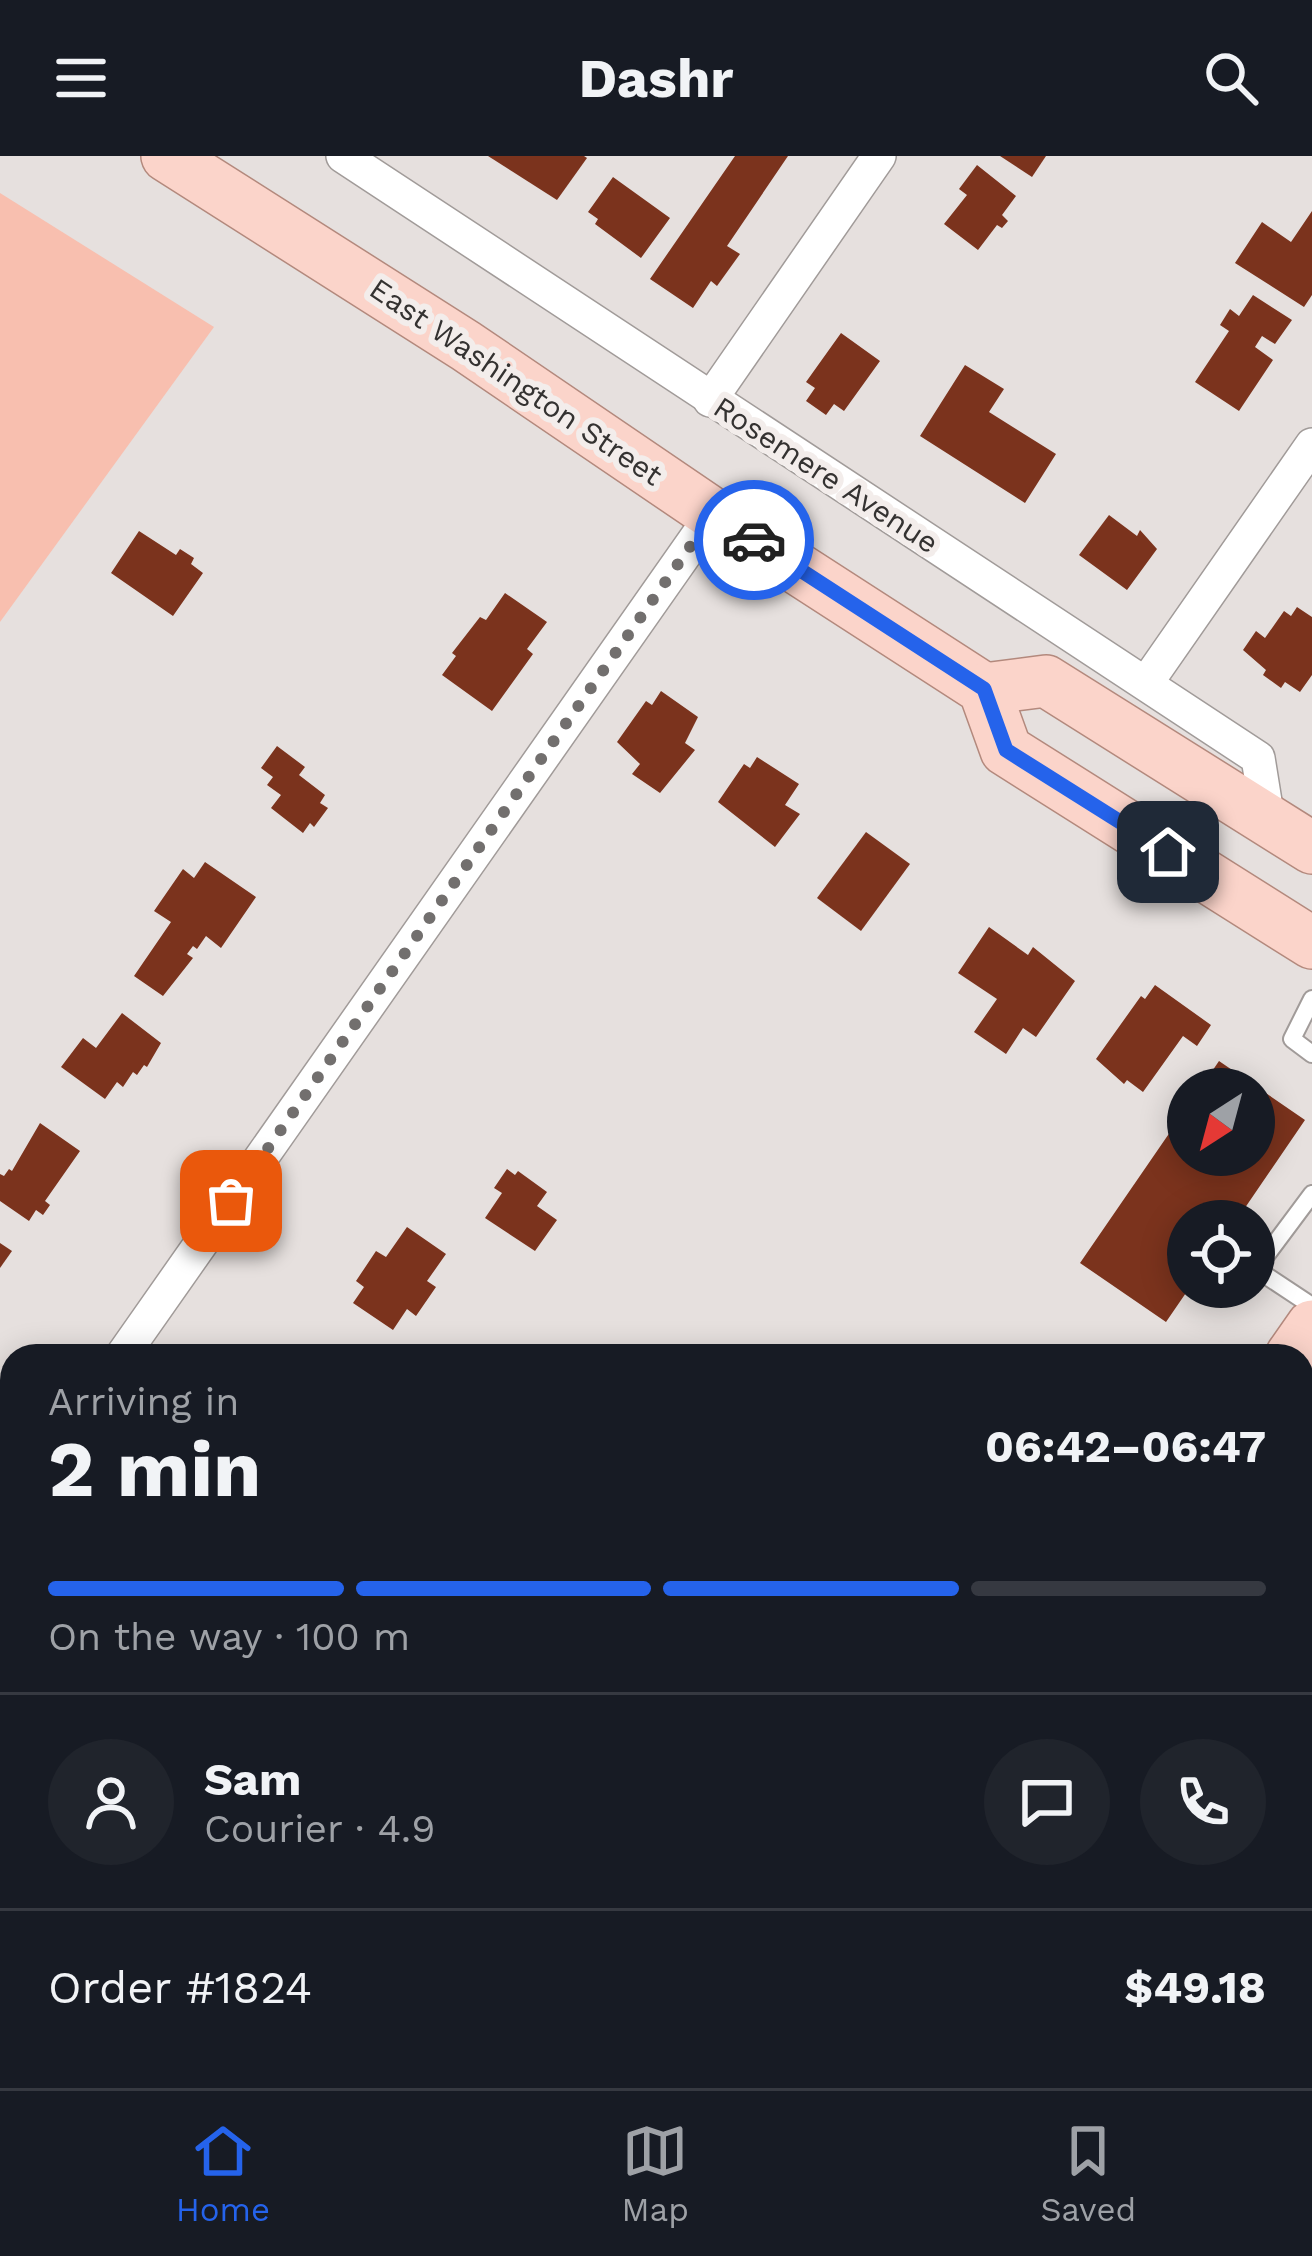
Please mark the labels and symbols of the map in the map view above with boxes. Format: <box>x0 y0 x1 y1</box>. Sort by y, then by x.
street label: East Washington Street <box>363 271 670 493</box>
street label: Rosemere Avenue <box>707 389 945 560</box>
courier <box>694 480 814 600</box>
pin <box>1117 801 1219 903</box>
north arrow <box>1167 1068 1275 1176</box>
pin <box>180 1150 282 1252</box>

